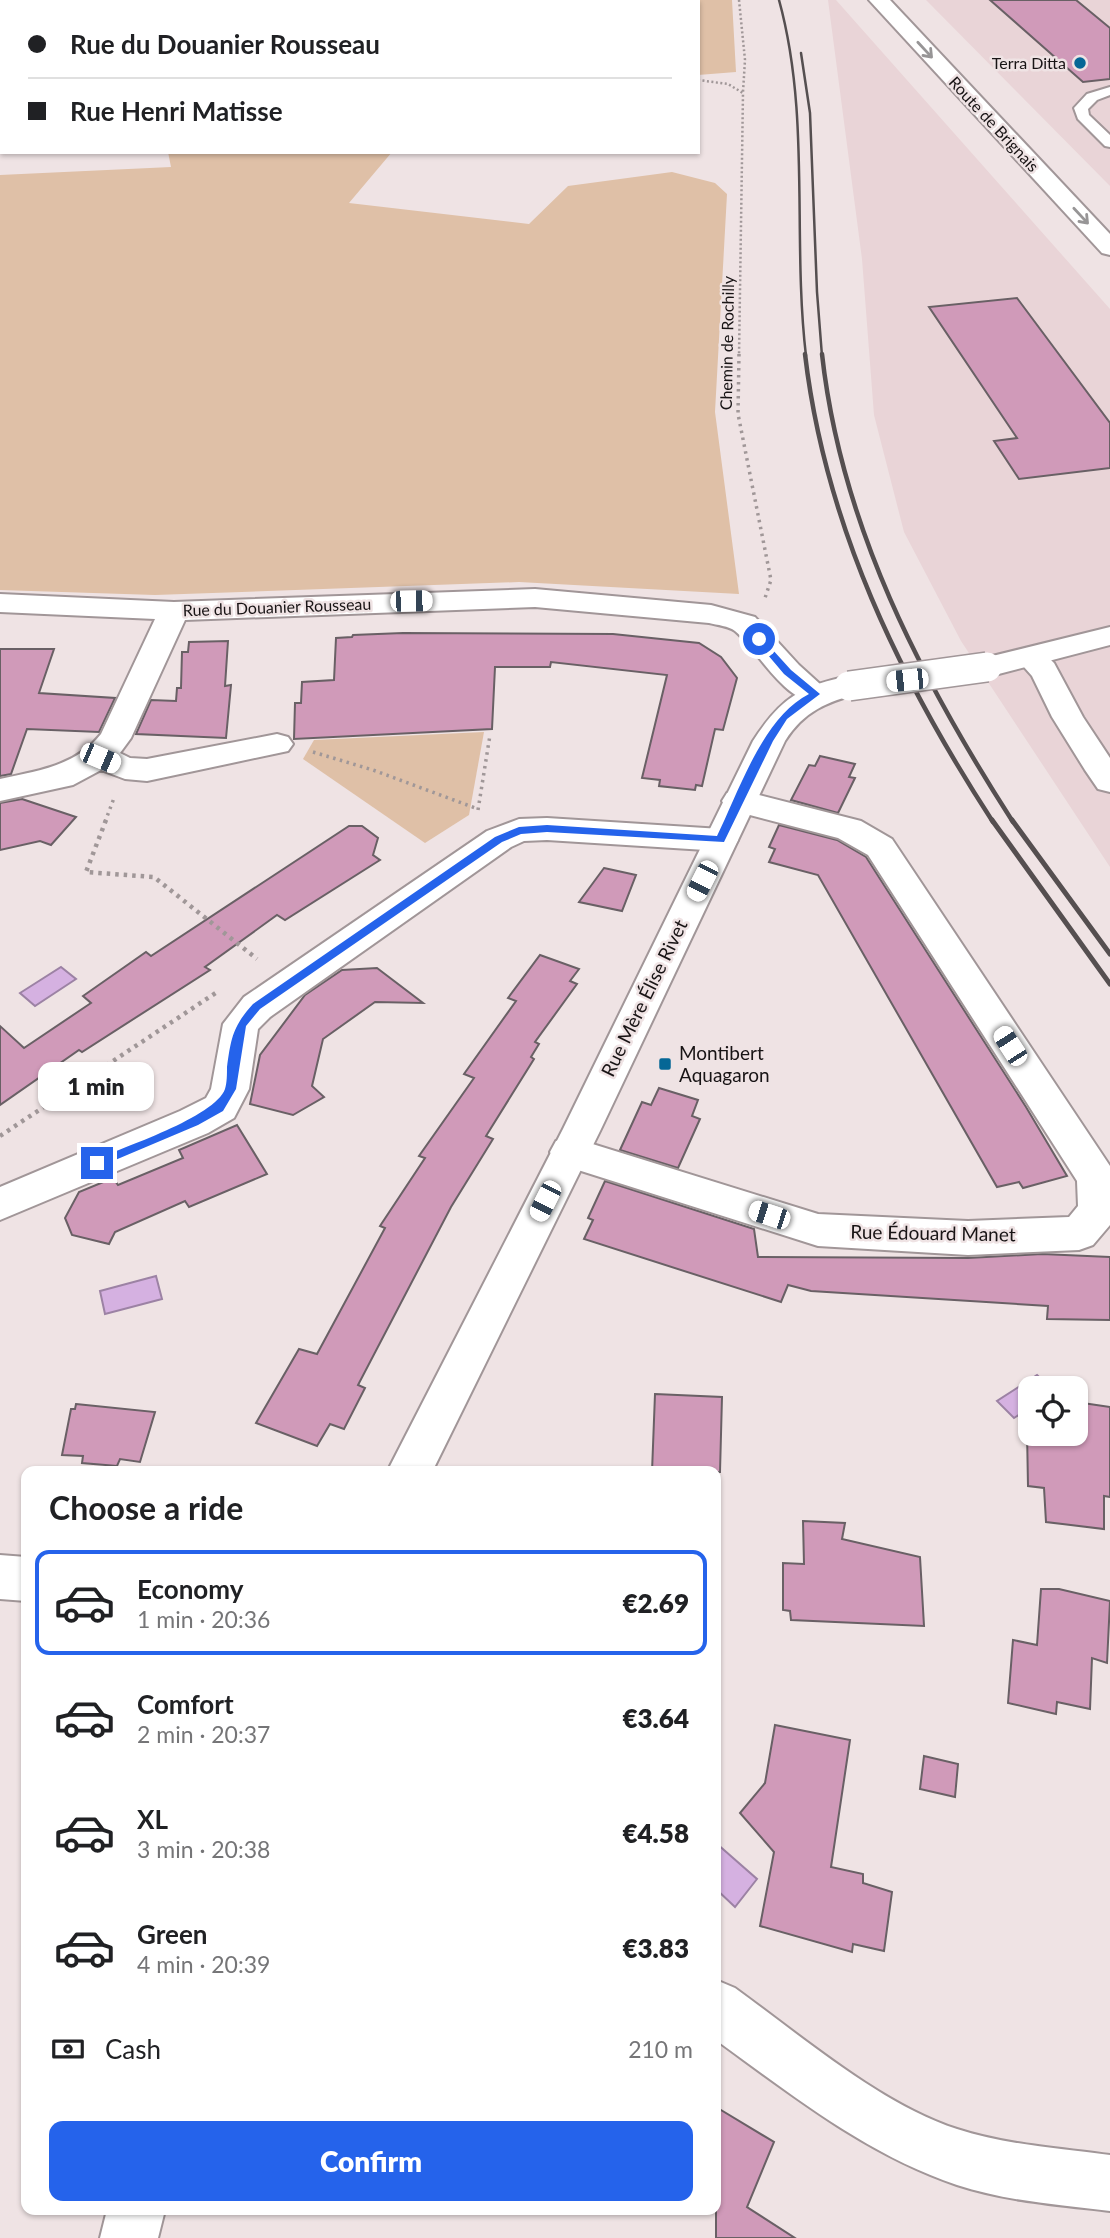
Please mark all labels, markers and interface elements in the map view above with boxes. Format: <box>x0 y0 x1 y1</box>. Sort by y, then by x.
text: Rue du Douanier Rousseau <box>70 28 380 60</box>
one-way arrow <box>917 41 934 58</box>
place label: Terra Ditta <box>992 53 1066 72</box>
marker: Terra Ditta <box>1072 55 1088 71</box>
street label: Route de Brignais <box>945 72 1043 175</box>
text: Rue Henri Matisse <box>70 95 283 127</box>
one-way arrow <box>1072 207 1089 224</box>
street label: Chemin de Rochilly <box>716 275 737 410</box>
car <box>390 590 433 612</box>
street label: Rue du Douanier Rousseau <box>182 594 372 619</box>
route start <box>743 623 775 655</box>
car <box>886 667 929 693</box>
car <box>77 740 124 776</box>
car <box>684 858 721 904</box>
street label: Rue Mère Élise Rivet <box>596 916 692 1080</box>
car <box>990 1023 1031 1069</box>
place label: Montibert Aquagaron <box>679 1041 770 1086</box>
marker: Montibert Aquagaron <box>657 1056 673 1072</box>
callout: 1 min <box>39 1062 155 1110</box>
text: 1 min <box>67 1072 125 1100</box>
route end <box>81 1147 113 1179</box>
car <box>527 1178 564 1224</box>
car <box>746 1199 793 1231</box>
street label: Rue Édouard Manet <box>850 1220 1016 1245</box>
map controls <box>1018 1376 1088 1446</box>
button: locate <box>1018 1376 1088 1446</box>
text: Choose a ride <box>49 1488 243 1527</box>
icon: car <box>53 1571 116 1634</box>
text: Economy <box>137 1573 243 1605</box>
text: €2.69 <box>622 1587 689 1619</box>
text: 1 min · 20:36 <box>137 1605 270 1633</box>
icon: car <box>53 1686 116 1749</box>
text: Comfort <box>137 1688 234 1720</box>
text: €3.64 <box>622 1702 689 1734</box>
text: 2 min · 20:37 <box>137 1720 270 1748</box>
icon: car <box>53 1801 116 1864</box>
text: XL <box>137 1803 168 1835</box>
text: €4.58 <box>622 1817 689 1849</box>
text: 3 min · 20:38 <box>137 1835 270 1863</box>
icon: car <box>53 1916 116 1979</box>
text: Green <box>137 1918 207 1950</box>
text: €3.83 <box>622 1932 689 1964</box>
text: 4 min · 20:39 <box>137 1950 270 1978</box>
icon: cash <box>49 2030 87 2068</box>
text: Cash <box>105 2033 161 2065</box>
text: 210 m <box>628 2035 693 2063</box>
button: Confirm <box>49 2121 693 2201</box>

